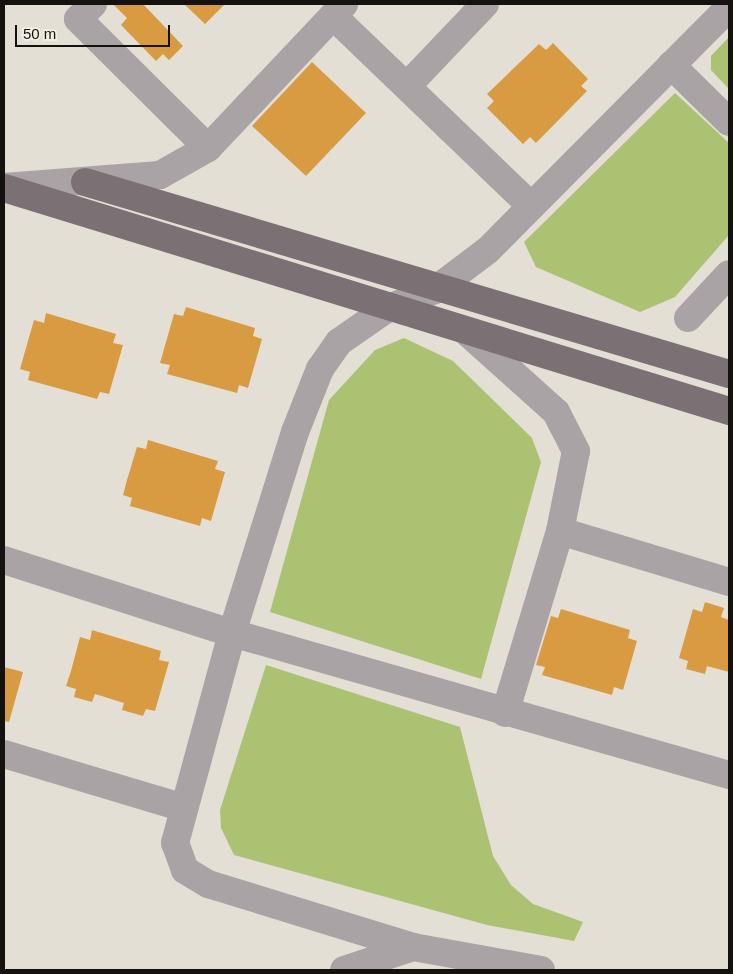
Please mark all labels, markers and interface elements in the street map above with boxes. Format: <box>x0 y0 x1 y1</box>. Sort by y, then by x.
scale bar <box>18 15 172 47</box>
text: 50 m <box>23 25 56 42</box>

